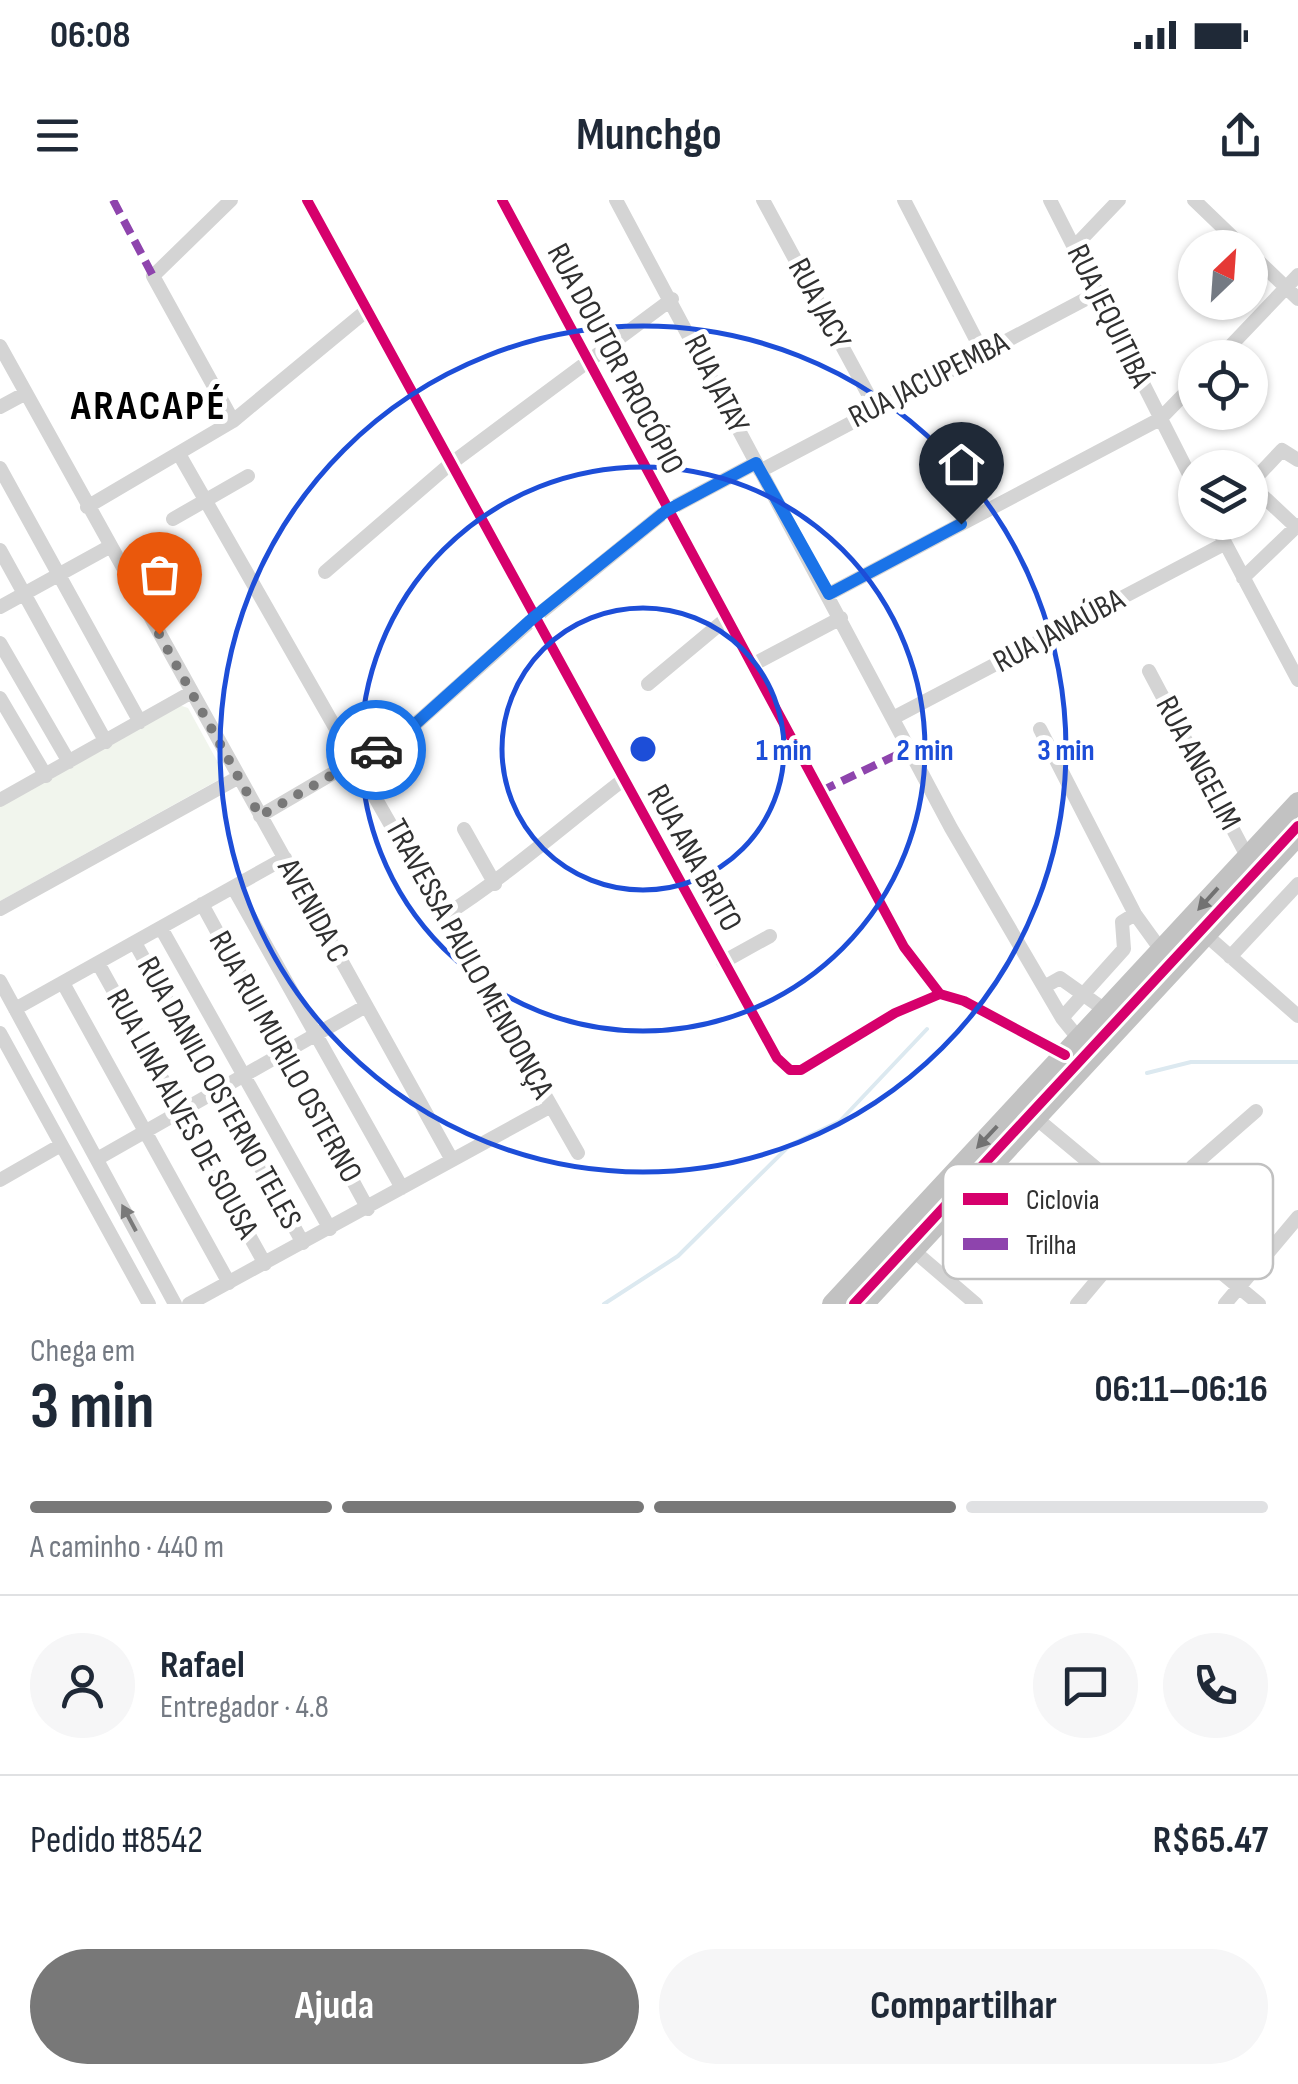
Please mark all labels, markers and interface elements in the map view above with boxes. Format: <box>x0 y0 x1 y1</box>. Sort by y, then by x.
text: 06:08 <box>50 13 131 58</box>
icon: menu <box>30 108 85 163</box>
text: Munchgo <box>576 108 722 163</box>
icon: share <box>1213 108 1268 163</box>
north arrow <box>1178 230 1268 320</box>
map controls <box>1178 230 1268 540</box>
street label: RUA DOUTOR PROCÓPIO <box>538 237 692 481</box>
street label: RUA JEQUITIBÁ <box>1058 238 1160 394</box>
street label: RUA JACY <box>779 252 859 357</box>
street label: RUA JACUPEMBA <box>843 323 1016 437</box>
street label: RUA JATAY <box>675 328 758 440</box>
button: locate <box>1178 340 1268 430</box>
district label: ARACAPÉ <box>70 381 227 432</box>
pin <box>919 422 1004 525</box>
icon: home <box>934 437 989 492</box>
button: layers <box>1178 450 1268 540</box>
pin <box>117 532 202 635</box>
icon: bag <box>132 547 187 602</box>
street label: RUA JANAÚBA <box>987 580 1131 682</box>
street label: RUA ANGELIM <box>1147 690 1249 836</box>
courier <box>326 700 426 800</box>
icon: car <box>349 723 404 778</box>
centre of rings <box>625 731 661 767</box>
text: 1 min <box>756 733 812 769</box>
text: 2 min <box>896 733 954 769</box>
text: 3 min <box>1037 733 1095 769</box>
street label: RUA ANA BRITO <box>638 778 750 938</box>
street label: TRAVESSA PAULO MENDONÇA <box>376 812 562 1106</box>
street label: AVENIDA C <box>268 851 357 970</box>
one-way arrow <box>1197 886 1219 911</box>
street label: RUA RUI MURILO OSTERNO <box>200 925 370 1189</box>
street label: RUA DANILO OSTERNO TELES <box>128 950 310 1236</box>
street label: RUA LINA ALVES DE SOUSA <box>97 982 267 1246</box>
one-way arrow <box>976 1125 999 1149</box>
legend <box>943 1164 1273 1279</box>
text: Ciclovia <box>1026 1184 1099 1217</box>
one-way arrow <box>120 1204 137 1233</box>
text: Trilha <box>1026 1229 1077 1262</box>
text: Chega em <box>30 1332 135 1371</box>
text: 06:11–06:16 <box>1094 1367 1268 1412</box>
text: 3 min <box>30 1369 154 1447</box>
text: A caminho · 440 m <box>30 1528 224 1567</box>
button: person <box>30 1633 135 1738</box>
button: chat <box>1033 1633 1138 1738</box>
button: phone <box>1163 1633 1268 1738</box>
text: Rafael <box>160 1643 245 1688</box>
text: Entregador · 4.8 <box>160 1688 329 1727</box>
text: Pedido #8542 <box>30 1818 203 1863</box>
text: R$65.47 <box>1153 1818 1268 1863</box>
button: Ajuda <box>30 1949 639 2064</box>
button: Compartilhar <box>659 1949 1268 2064</box>

